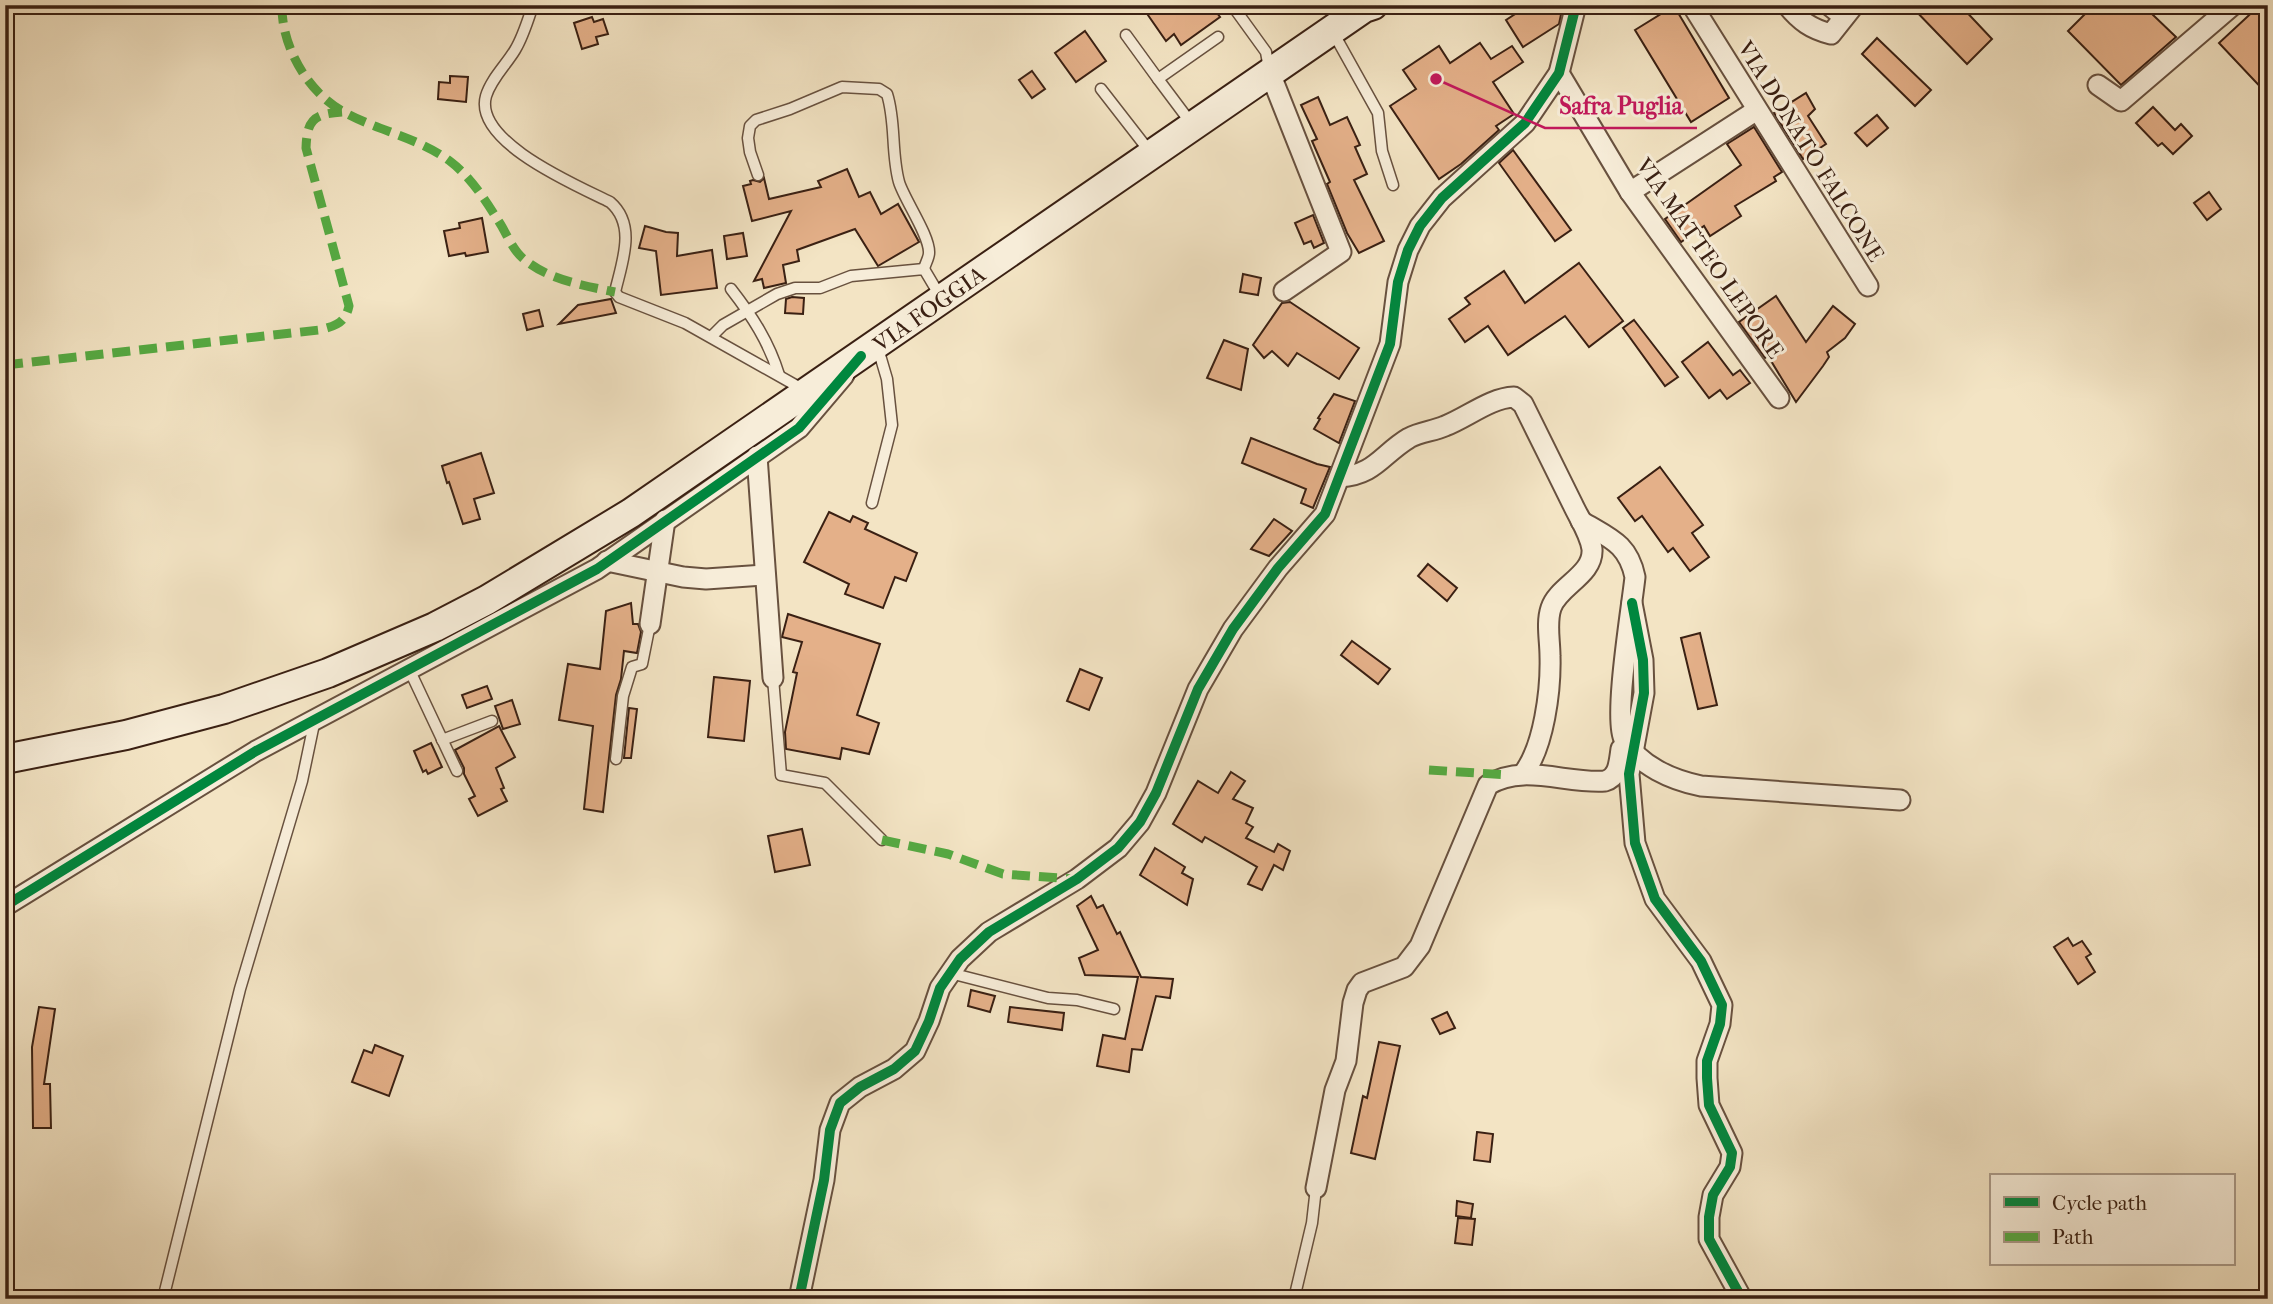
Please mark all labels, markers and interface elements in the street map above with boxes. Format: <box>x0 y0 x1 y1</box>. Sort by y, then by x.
street label: VIA DONATO FALCONE <box>1731 35 1890 267</box>
callout: Safra Puglia <box>1545 83 1697 128</box>
text: Safra Puglia <box>1559 92 1684 120</box>
street label: VIA MATTEO LEPORE <box>1630 152 1789 364</box>
street label: VIA FOGGIA <box>867 260 992 359</box>
legend <box>1990 1174 2234 1266</box>
text: Cycle path <box>2052 1191 2147 1215</box>
text: Path <box>2052 1225 2094 1249</box>

